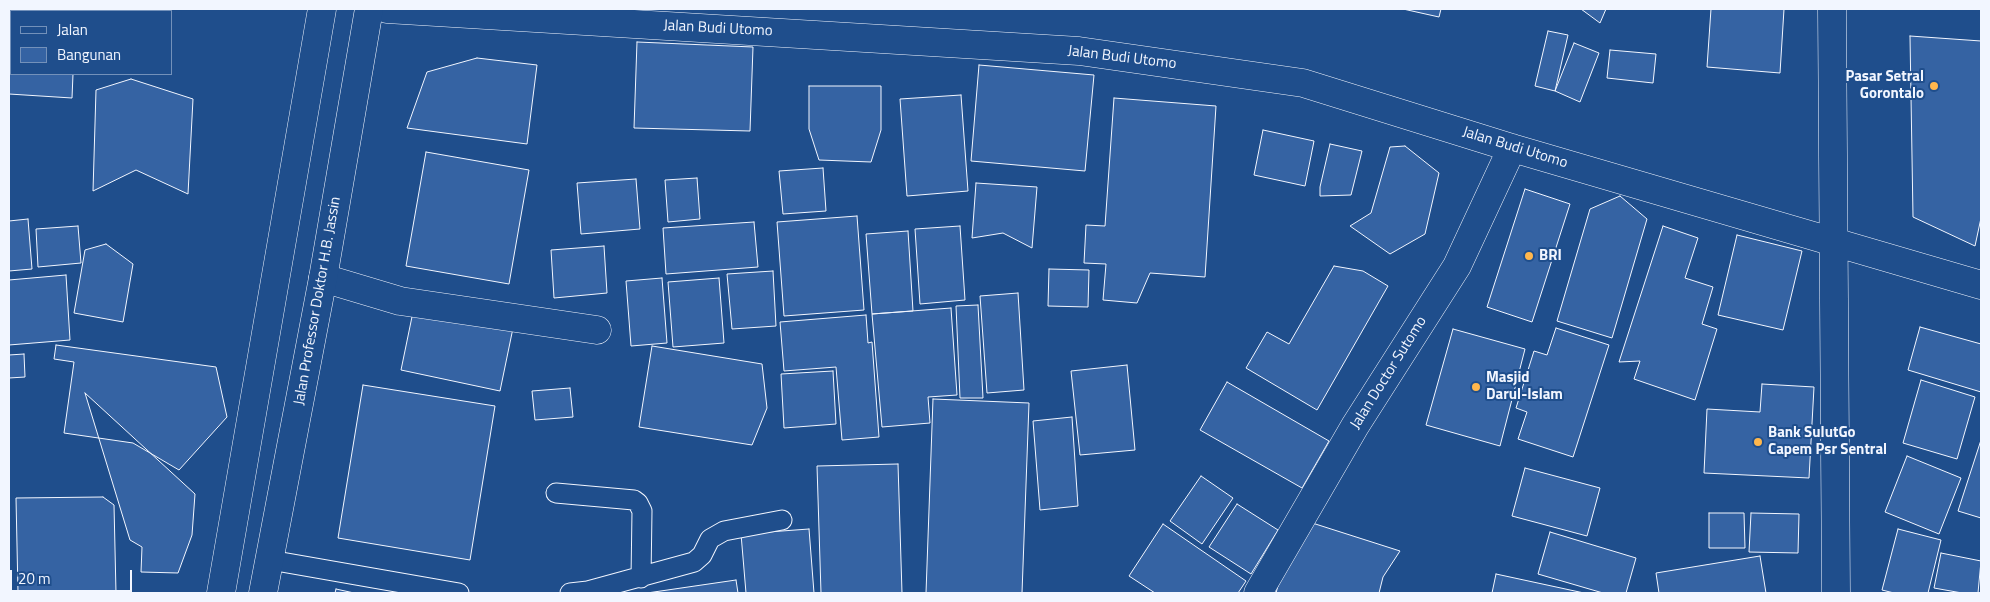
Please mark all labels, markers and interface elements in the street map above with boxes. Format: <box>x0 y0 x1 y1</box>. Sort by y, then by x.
legend <box>10 10 172 75</box>
street label: Jalan Budi Utomo <box>663 17 773 41</box>
text: Jalan <box>57 18 88 41</box>
street label: Jalan Budi Utomo <box>1067 42 1177 74</box>
text: Bangunan <box>57 43 121 66</box>
place label: Pasar Setral Gorontalo <box>1845 68 1924 103</box>
marker: Pasar Setral Gorontalo <box>1928 80 1940 92</box>
street label: Jalan Budi Utomo <box>1460 123 1570 173</box>
street label: Jalan Professor Doktor H.B. Jassin <box>291 195 345 407</box>
place label: BRI <box>1539 247 1562 265</box>
marker: BRI <box>1523 250 1535 262</box>
street label: Jalan Doctor Sutomo <box>1347 313 1431 433</box>
place label: Masjid Darul-Islam <box>1486 369 1563 404</box>
marker: Masjid Darul-Islam <box>1470 381 1482 393</box>
place label: Bank SulutGo Capem Psr Sentral <box>1768 424 1887 459</box>
marker: Bank SulutGo Capem Psr Sentral <box>1752 436 1764 448</box>
scale bar <box>12 560 135 592</box>
text: 20 m <box>18 567 51 590</box>

